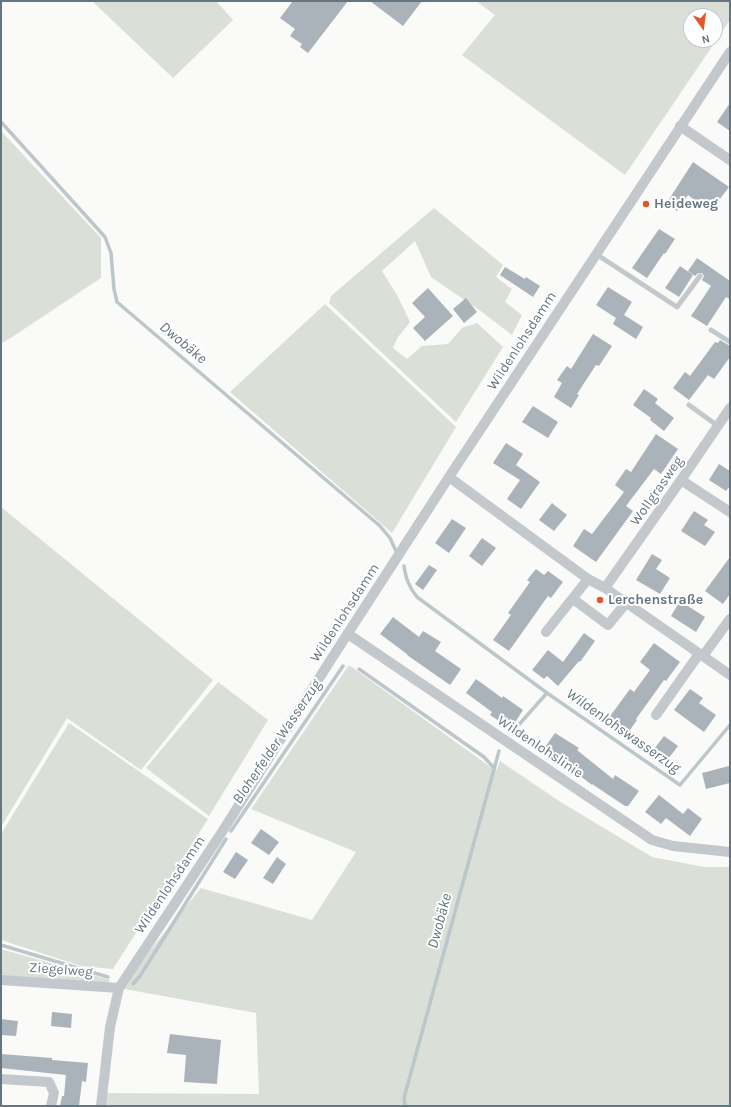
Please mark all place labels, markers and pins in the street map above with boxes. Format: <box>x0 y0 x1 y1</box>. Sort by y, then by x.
place label: Heideweg <box>654 196 718 212</box>
marker: Heideweg <box>641 199 651 209</box>
place label: Lerchenstraße <box>608 592 703 608</box>
marker: Lerchenstraße <box>595 595 605 605</box>

